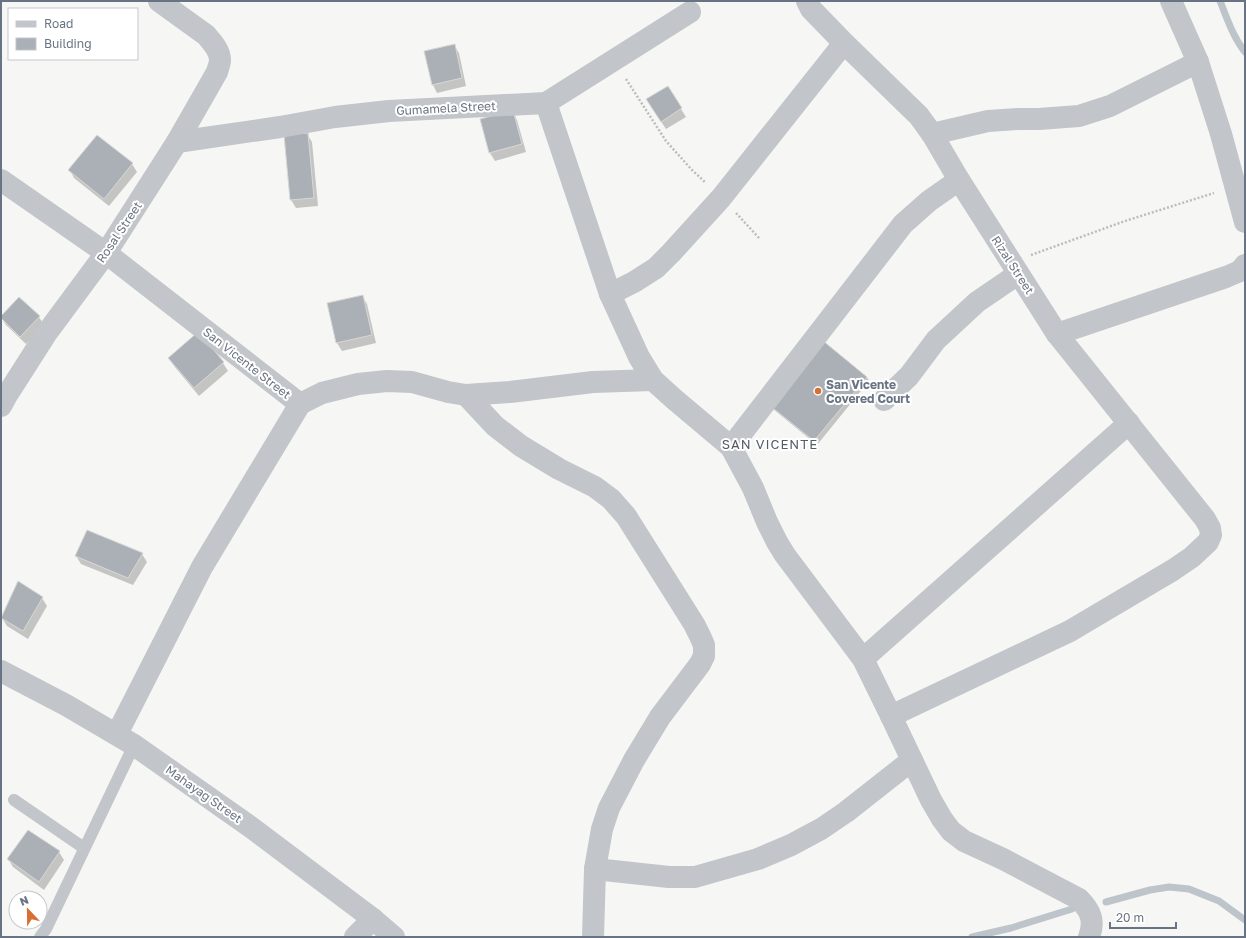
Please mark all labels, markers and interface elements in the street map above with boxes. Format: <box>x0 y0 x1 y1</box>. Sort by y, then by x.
legend <box>8 8 138 60</box>
text: Road <box>44 16 73 31</box>
text: Building <box>44 36 92 51</box>
street label: Gumamela Street <box>396 98 496 118</box>
street label: Rosal Street <box>93 198 145 266</box>
street label: Rizal Street <box>989 233 1038 297</box>
street label: San Vicente Street <box>200 324 294 402</box>
place label: San Vicente Covered Court <box>826 377 910 406</box>
marker: San Vicente Covered Court <box>813 386 823 396</box>
district label: SAN VICENTE <box>722 436 818 452</box>
street label: Mahayag Street <box>163 762 245 826</box>
north arrow <box>8 890 48 930</box>
text: N <box>18 893 30 908</box>
scale bar <box>1110 904 1176 930</box>
text: 20 m <box>1116 910 1144 925</box>

